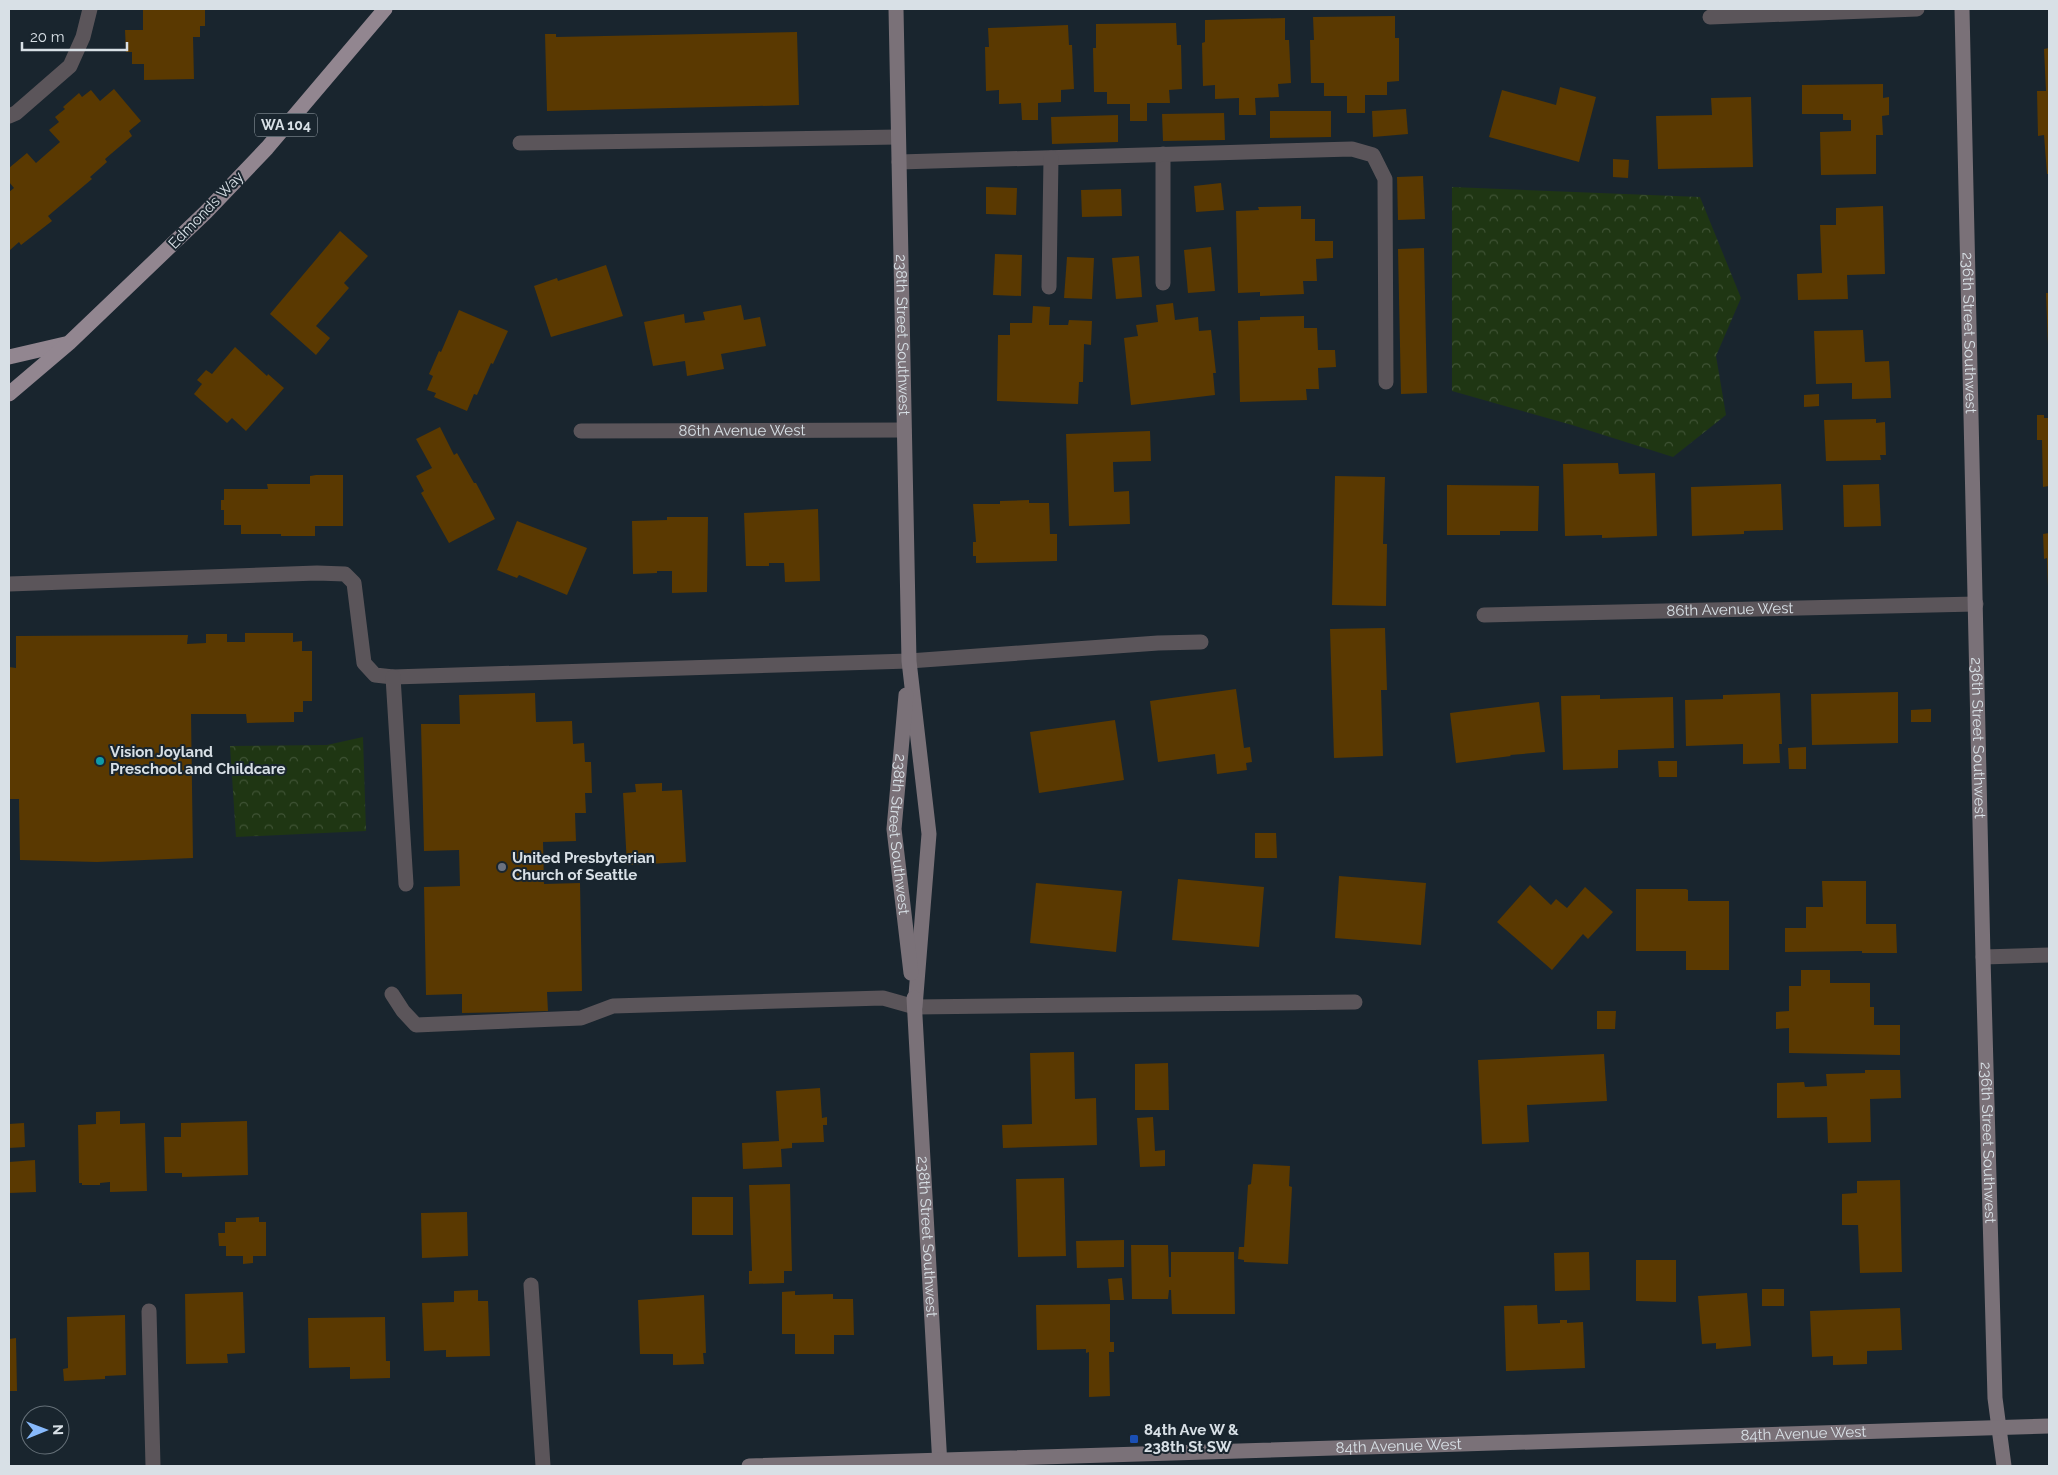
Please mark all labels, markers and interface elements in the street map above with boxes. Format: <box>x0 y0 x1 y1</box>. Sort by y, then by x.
scale bar <box>22 20 128 52</box>
text: 20 m <box>30 28 65 46</box>
road number: WA 104 <box>255 114 317 136</box>
street label: Edmonds Way <box>165 168 247 252</box>
street label: 236th Street Southwest <box>1958 252 1980 414</box>
street label: 238th Street Southwest <box>892 254 913 416</box>
street label: 86th Avenue West <box>679 421 805 440</box>
street label: 86th Avenue West <box>1666 599 1794 620</box>
street label: 236th Street Southwest <box>1967 657 1989 819</box>
place label: Vision Joyland Preschool and Childcare <box>110 743 285 778</box>
street label: 238th Street Southwest <box>885 753 913 916</box>
marker: Vision Joyland Preschool and Childcare <box>94 755 106 767</box>
place label: United Presbyterian Church of Seattle <box>512 849 655 884</box>
marker: United Presbyterian Church of Seattle <box>496 861 508 873</box>
street label: 236th Street Southwest <box>1977 1062 1999 1224</box>
street label: 238th Street Southwest <box>914 1156 941 1318</box>
north arrow <box>20 1405 70 1455</box>
place label: 84th Ave W & 238th St SW <box>1144 1421 1239 1456</box>
street label: 84th Avenue West <box>1740 1423 1867 1444</box>
text: N <box>50 1424 66 1435</box>
marker: 84th Ave W & 238th St SW <box>1128 1433 1140 1445</box>
street label: 84th Avenue West <box>1335 1435 1462 1457</box>

